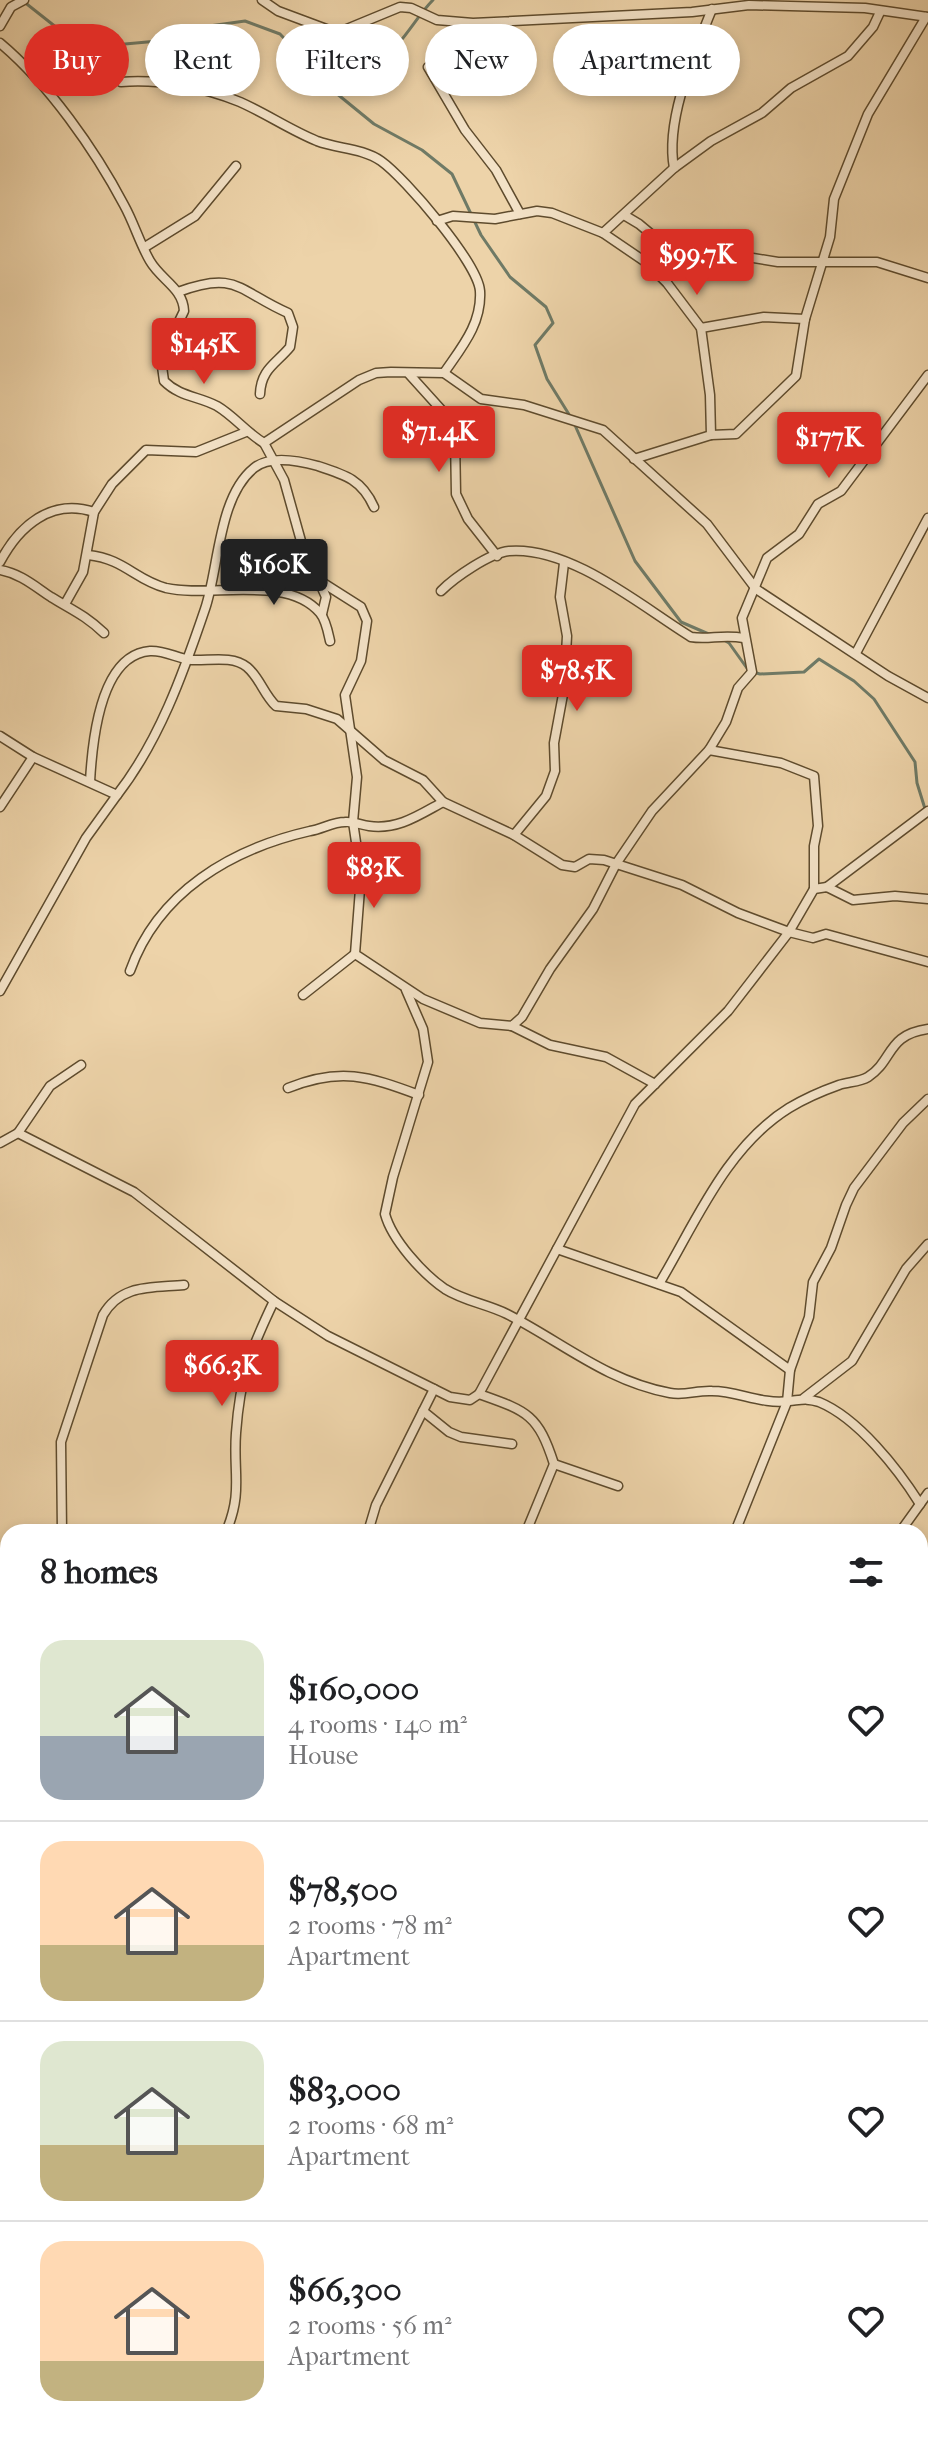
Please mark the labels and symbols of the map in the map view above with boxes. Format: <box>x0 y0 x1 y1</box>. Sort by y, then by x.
pin: $99.7K <box>632 229 762 297</box>
pin: $145K <box>148 318 260 386</box>
pin: $71.4K <box>374 406 504 474</box>
pin: $177K <box>773 412 885 480</box>
pin: $160K <box>218 539 330 607</box>
pin: $78.5K <box>512 645 642 713</box>
pin: $83K <box>327 842 421 910</box>
pin: $66.3K <box>157 1340 287 1408</box>

